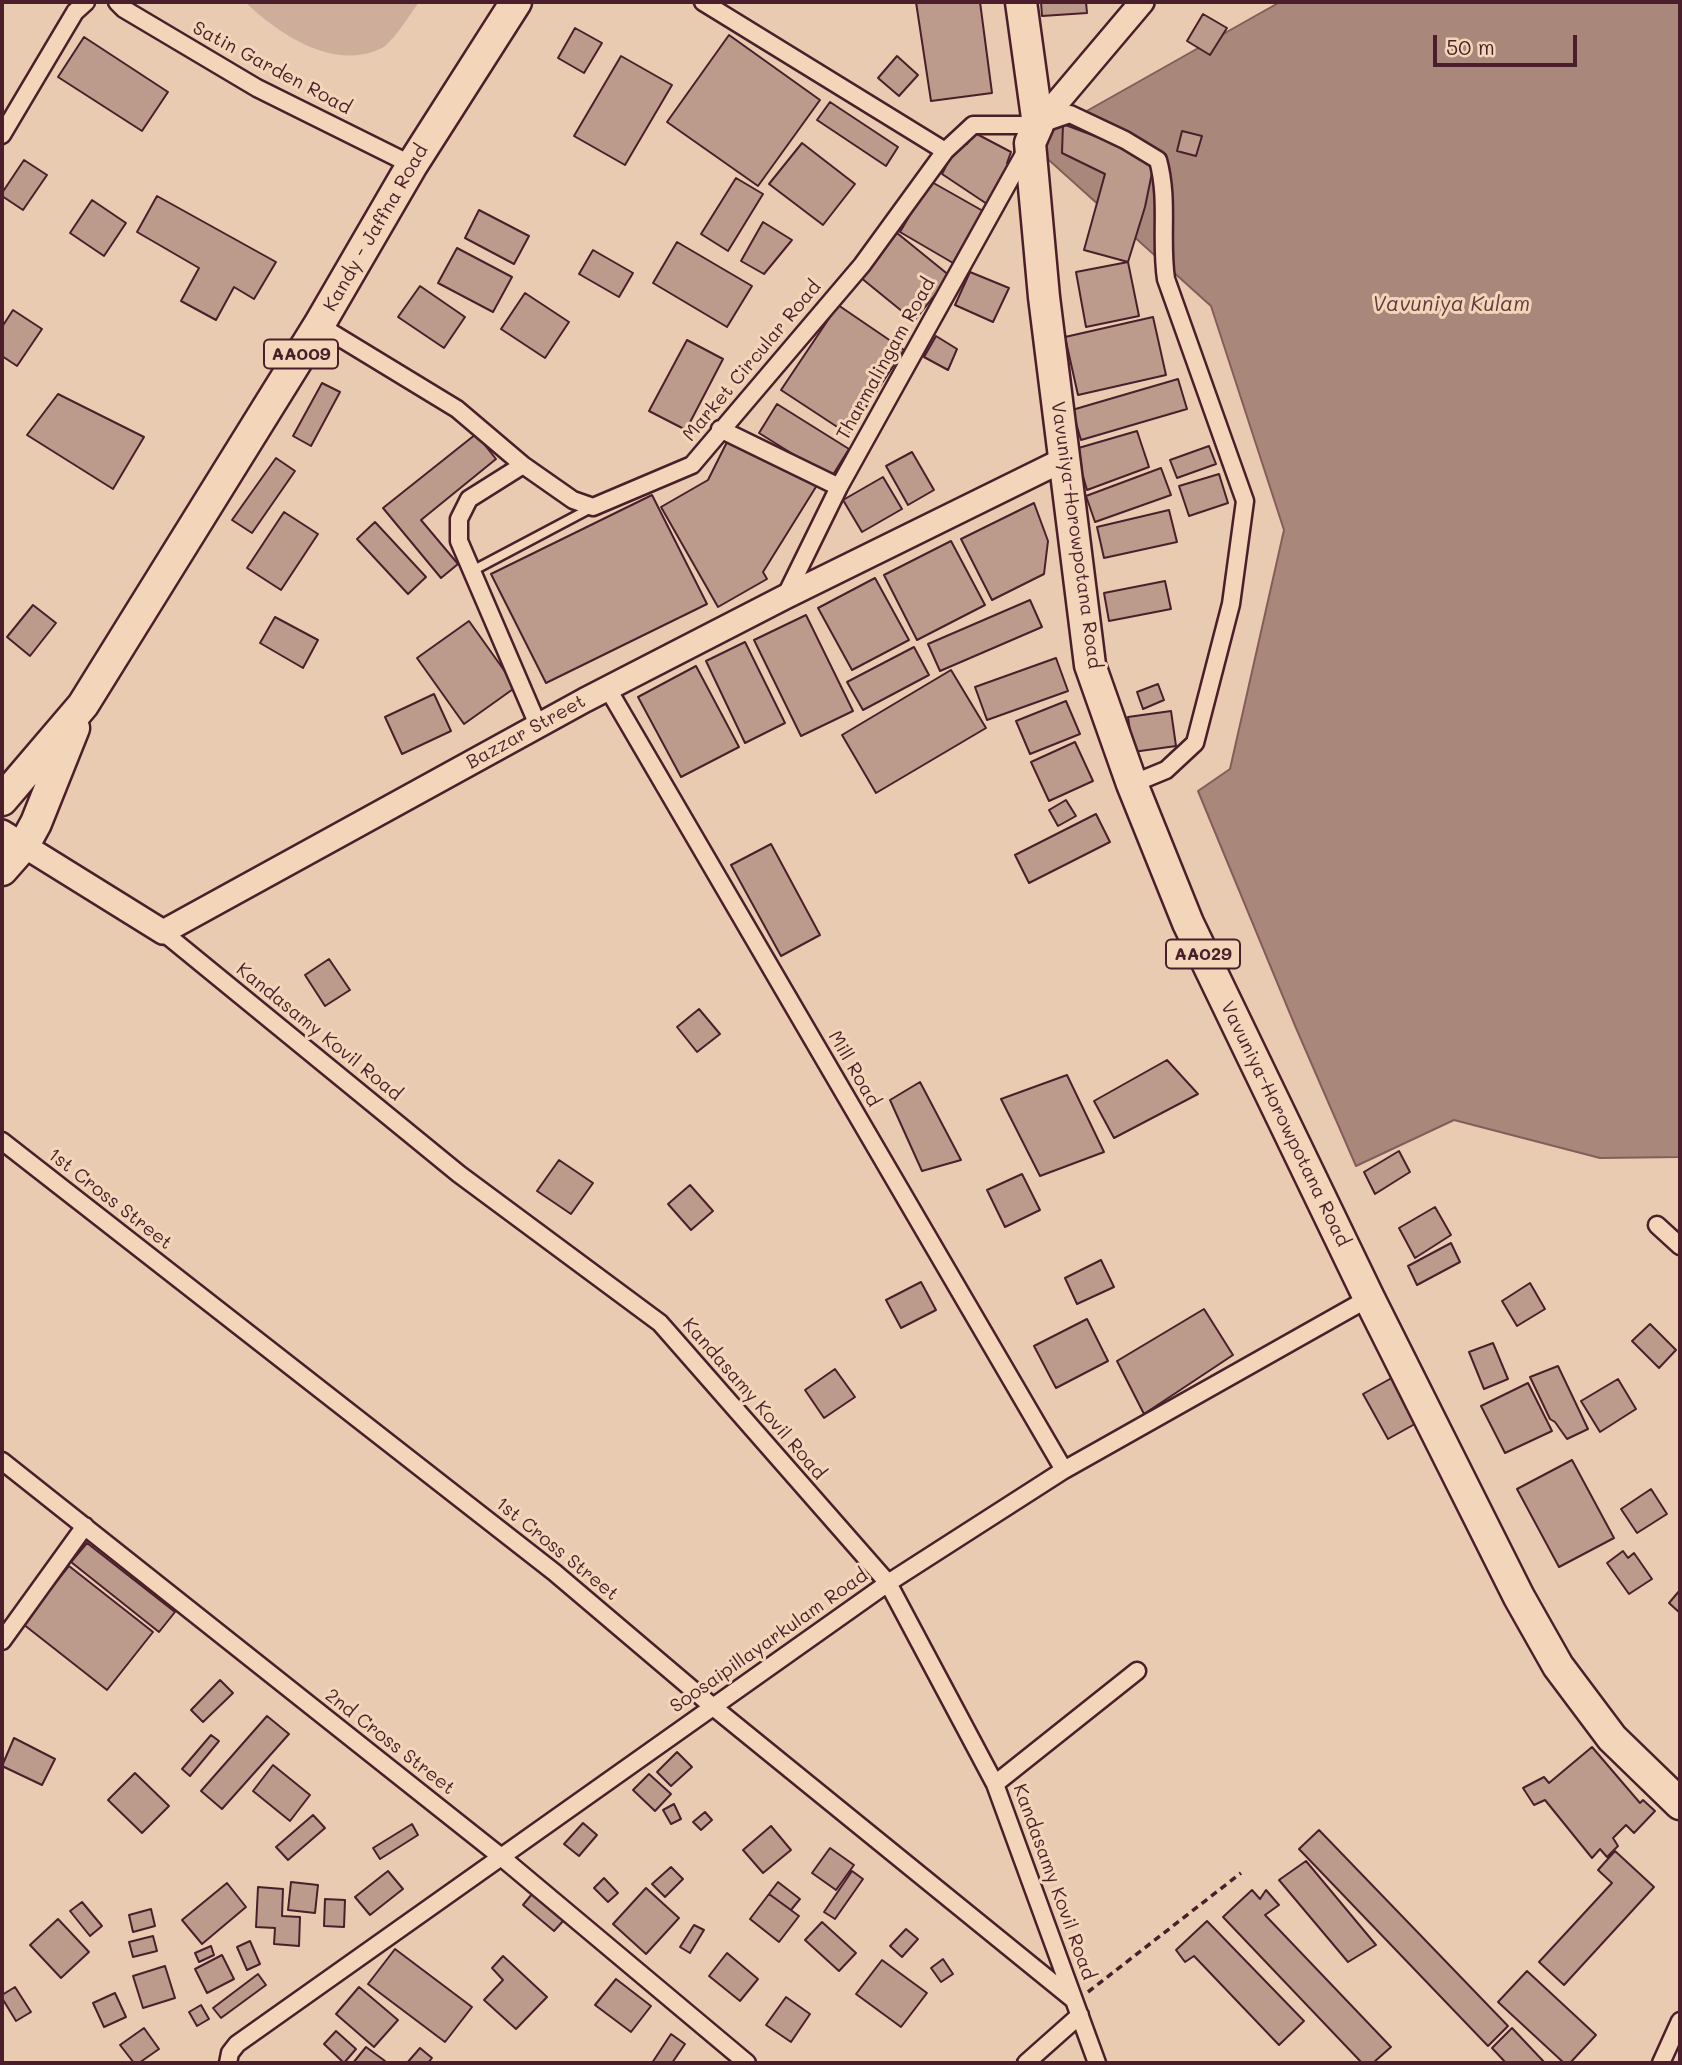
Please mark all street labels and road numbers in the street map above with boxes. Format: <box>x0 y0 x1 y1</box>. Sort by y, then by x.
street label: Satin Garden Road <box>189 17 355 119</box>
street label: Kandy - Jaffna Road <box>319 141 433 315</box>
street label: Tharmalingam Road <box>832 274 940 444</box>
street label: Market Circular Road <box>678 276 826 446</box>
road number: AA009 <box>264 340 338 368</box>
street label: Vavuniya-Horowpotana Road <box>1046 400 1106 670</box>
street label: Bazzar Street <box>462 690 590 774</box>
road number: AA029 <box>1166 939 1240 968</box>
street label: Kandasamy Kovil Road <box>231 958 407 1106</box>
street label: Vavuniya-Horowpotana Road <box>1216 998 1354 1250</box>
street label: Mill Road <box>823 1027 885 1111</box>
street label: 1st Cross Street <box>43 1143 177 1255</box>
street label: Kandasamy Kovil Road <box>678 1313 830 1485</box>
street label: 1st Cross Street <box>491 1492 623 1606</box>
street label: Soosaipillayarkulam Road <box>666 1564 872 1718</box>
street label: 2nd Cross Street <box>320 1684 460 1800</box>
street label: Kandasamy Kovil Road <box>1008 1781 1100 1983</box>

